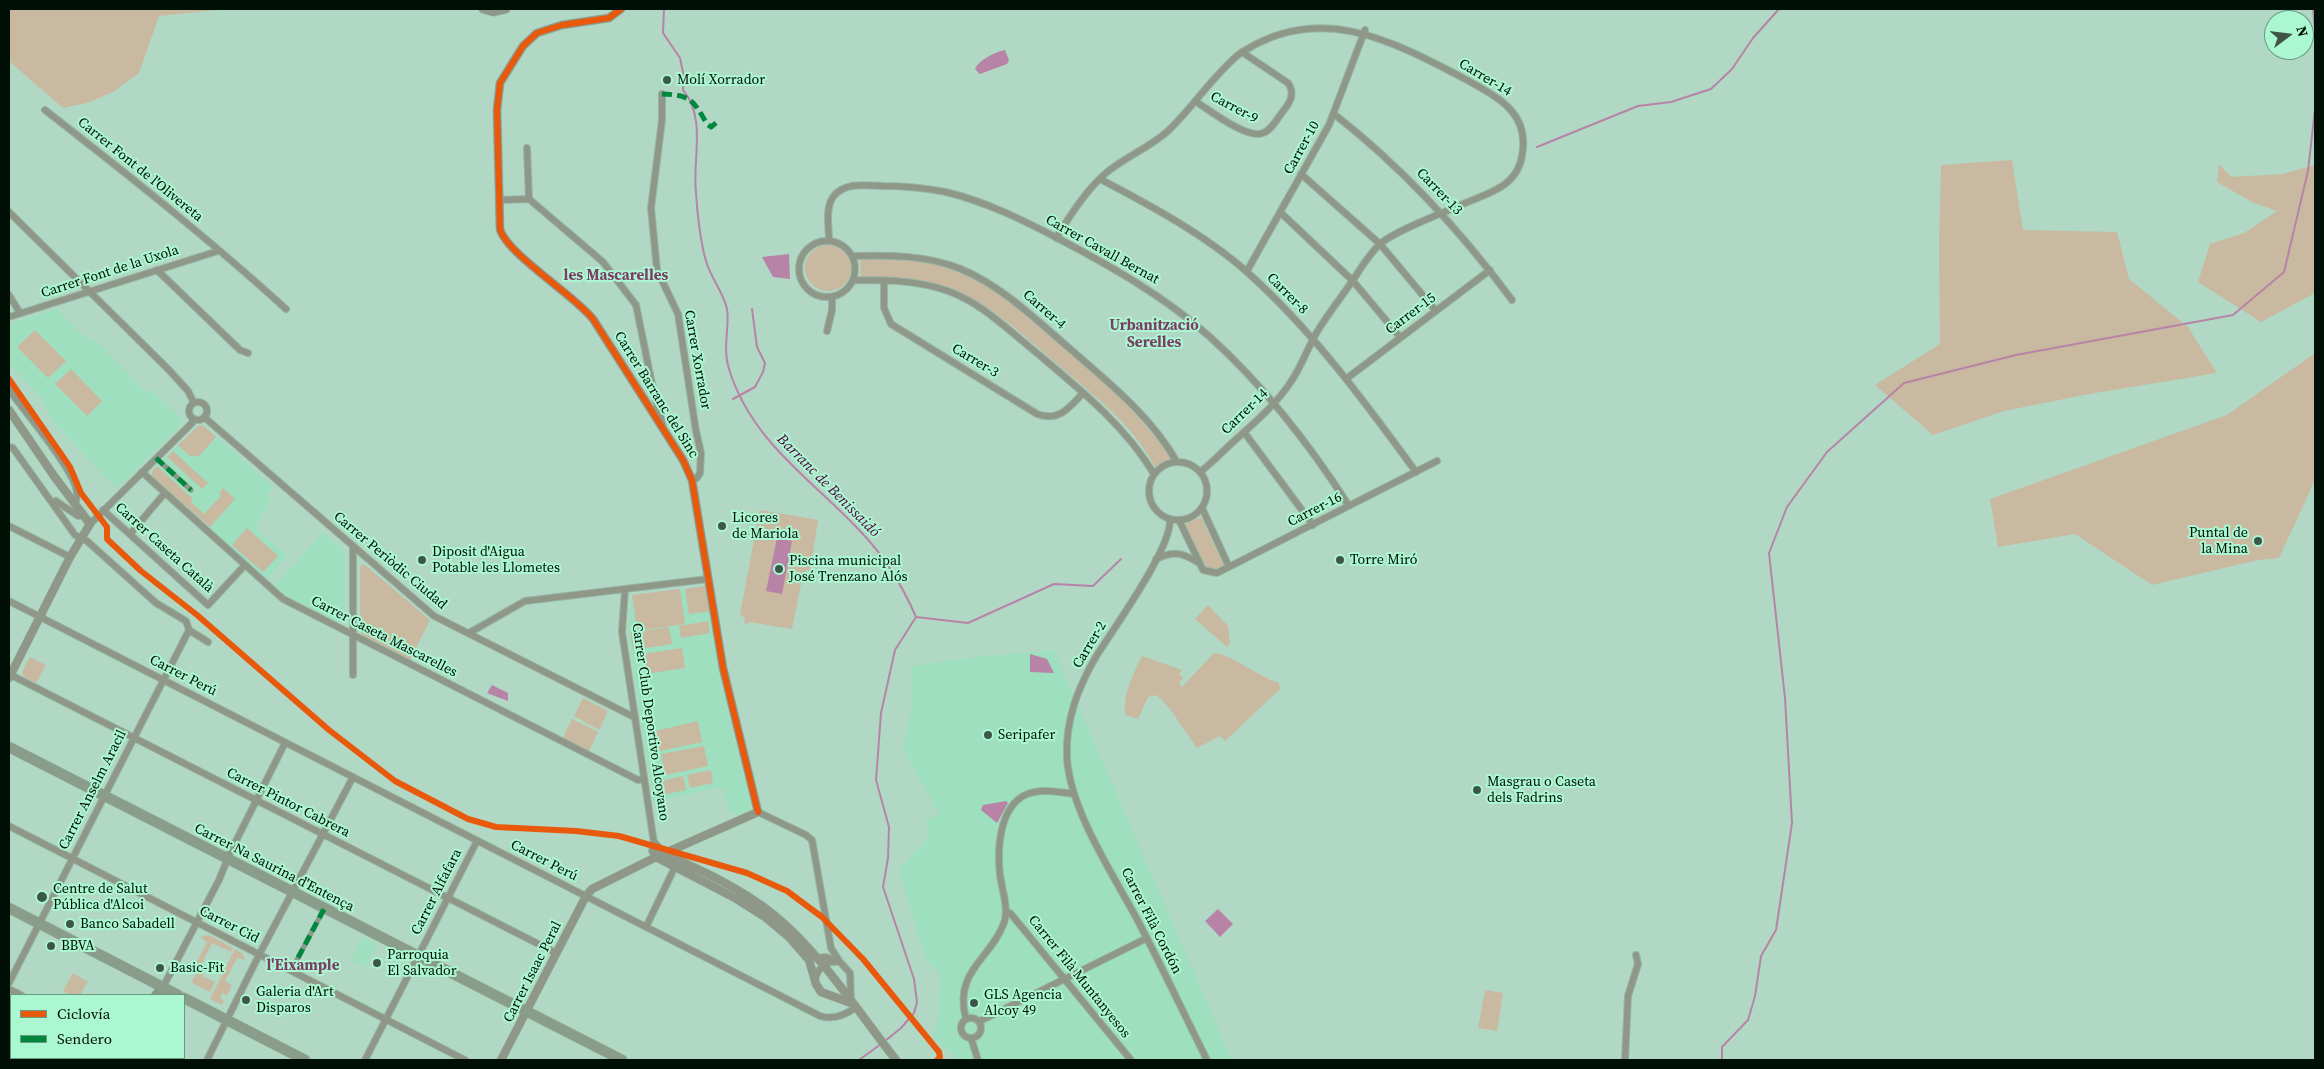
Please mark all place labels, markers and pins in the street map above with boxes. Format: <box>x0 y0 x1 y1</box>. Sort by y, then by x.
place label: Molí Xorrador <box>677 72 765 88</box>
marker: Molí Xorrador <box>661 74 673 86</box>
place label: Licores de Mariola <box>732 510 799 542</box>
marker: Licores de Mariola <box>716 520 728 532</box>
place label: Puntal de la Mina <box>2189 525 2248 558</box>
marker: Puntal de la Mina <box>2252 535 2264 547</box>
place label: Diposit d'Aigua Potable les Llometes <box>432 544 560 576</box>
place label: Torre Miró <box>1350 552 1418 568</box>
place label: Piscina municipal José Trenzano Alós <box>789 553 908 586</box>
marker: Diposit d'Aigua Potable les Llometes <box>416 554 428 566</box>
marker: Torre Miró <box>1334 554 1346 566</box>
marker: Piscina municipal José Trenzano Alós <box>773 563 785 575</box>
place label: Seripafer <box>998 727 1055 743</box>
marker: Seripafer <box>982 729 994 741</box>
place label: Masgrau o Caseta dels Fadrins <box>1487 774 1596 806</box>
marker: Masgrau o Caseta dels Fadrins <box>1471 784 1483 796</box>
place label: Centre de Salut Pública d'Alcoi <box>53 881 147 914</box>
marker: Centre de Salut Pública d'Alcoi <box>35 890 49 904</box>
place label: Banco Sabadell <box>80 916 175 932</box>
marker: Banco Sabadell <box>64 918 76 930</box>
place label: BBVA <box>61 938 95 954</box>
marker: BBVA <box>45 940 57 952</box>
place label: Parroquia El Salvador <box>387 947 457 980</box>
marker: Parroquia El Salvador <box>371 957 383 969</box>
place label: Basic-Fit <box>170 960 224 976</box>
marker: Basic-Fit <box>154 962 166 974</box>
place label: Galeria d'Art Disparos <box>256 984 334 1016</box>
place label: GLS Agencia Alcoy 49 <box>984 987 1062 1020</box>
marker: Galeria d'Art Disparos <box>240 994 252 1006</box>
marker: GLS Agencia Alcoy 49 <box>968 997 980 1009</box>

